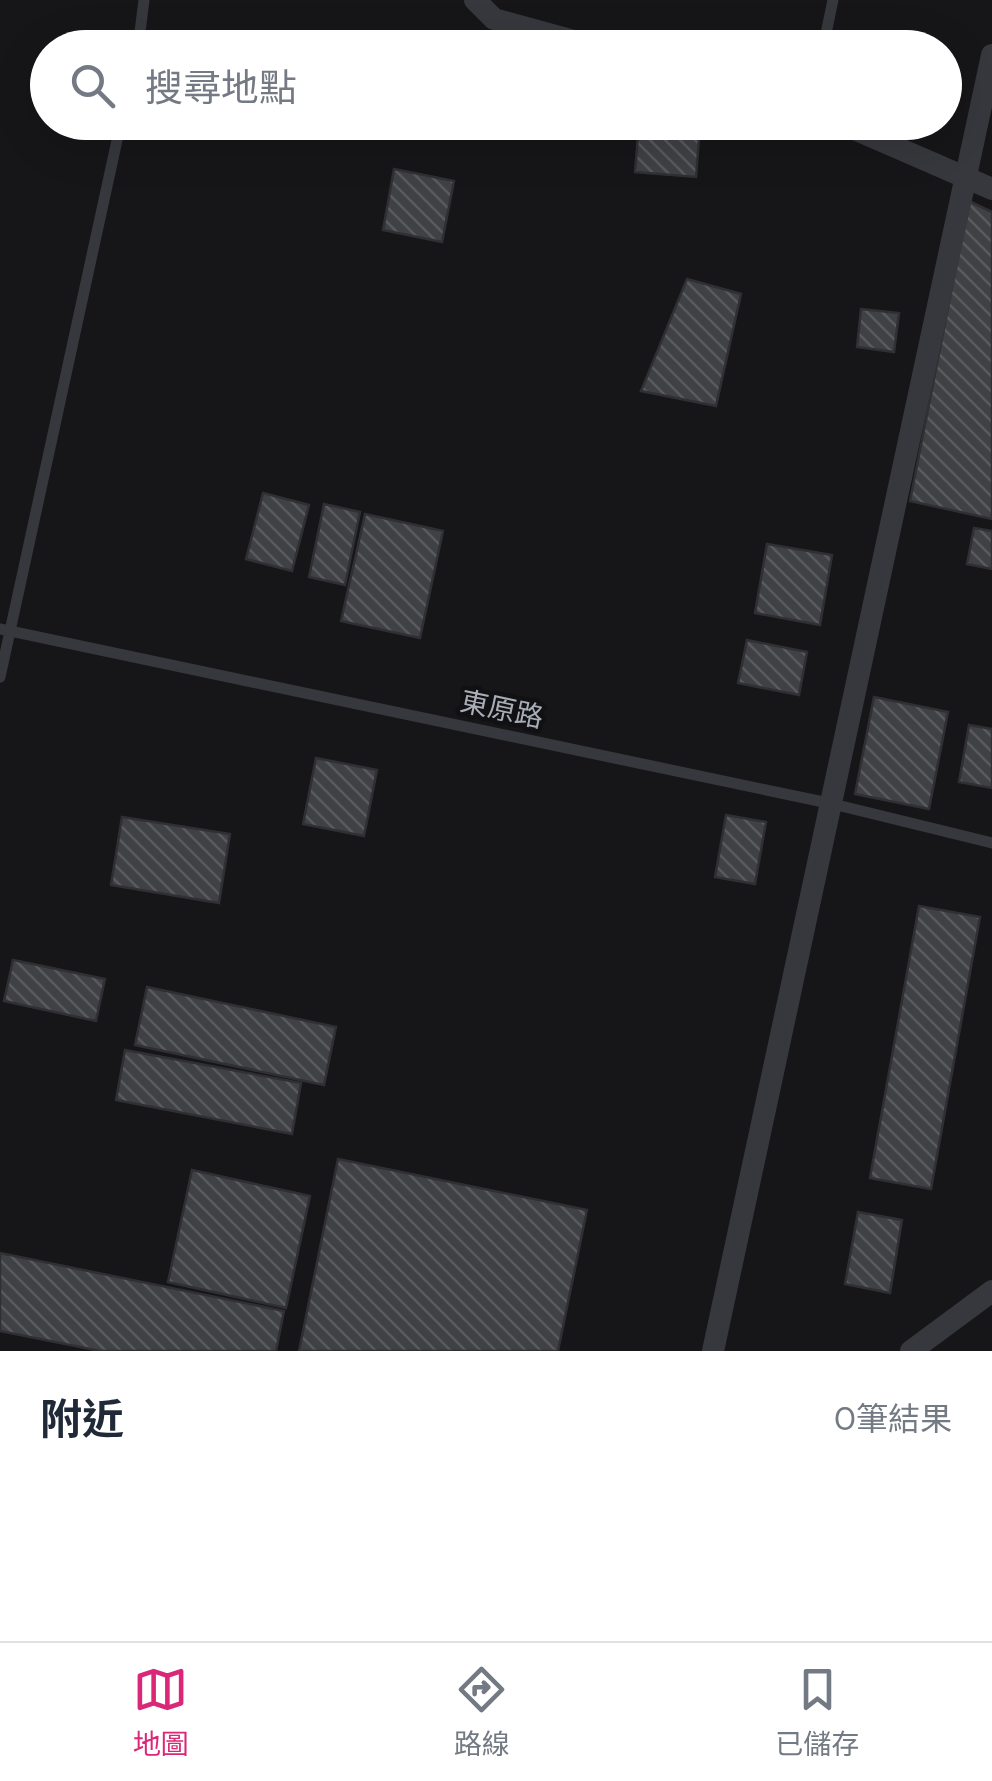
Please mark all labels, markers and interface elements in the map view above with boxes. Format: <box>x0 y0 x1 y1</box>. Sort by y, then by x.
search box <box>30 30 962 140</box>
icon: search <box>65 58 120 113</box>
text: 搜尋地點 <box>145 63 297 113</box>
street label: 東原路 <box>457 683 547 736</box>
text: 附近 <box>40 1392 124 1447</box>
text: 0筆結果 <box>834 1398 952 1440</box>
tab: 地圖 <box>133 1662 189 1763</box>
tab: 路線 <box>454 1662 510 1763</box>
tab: 已儲存 <box>775 1662 859 1763</box>

